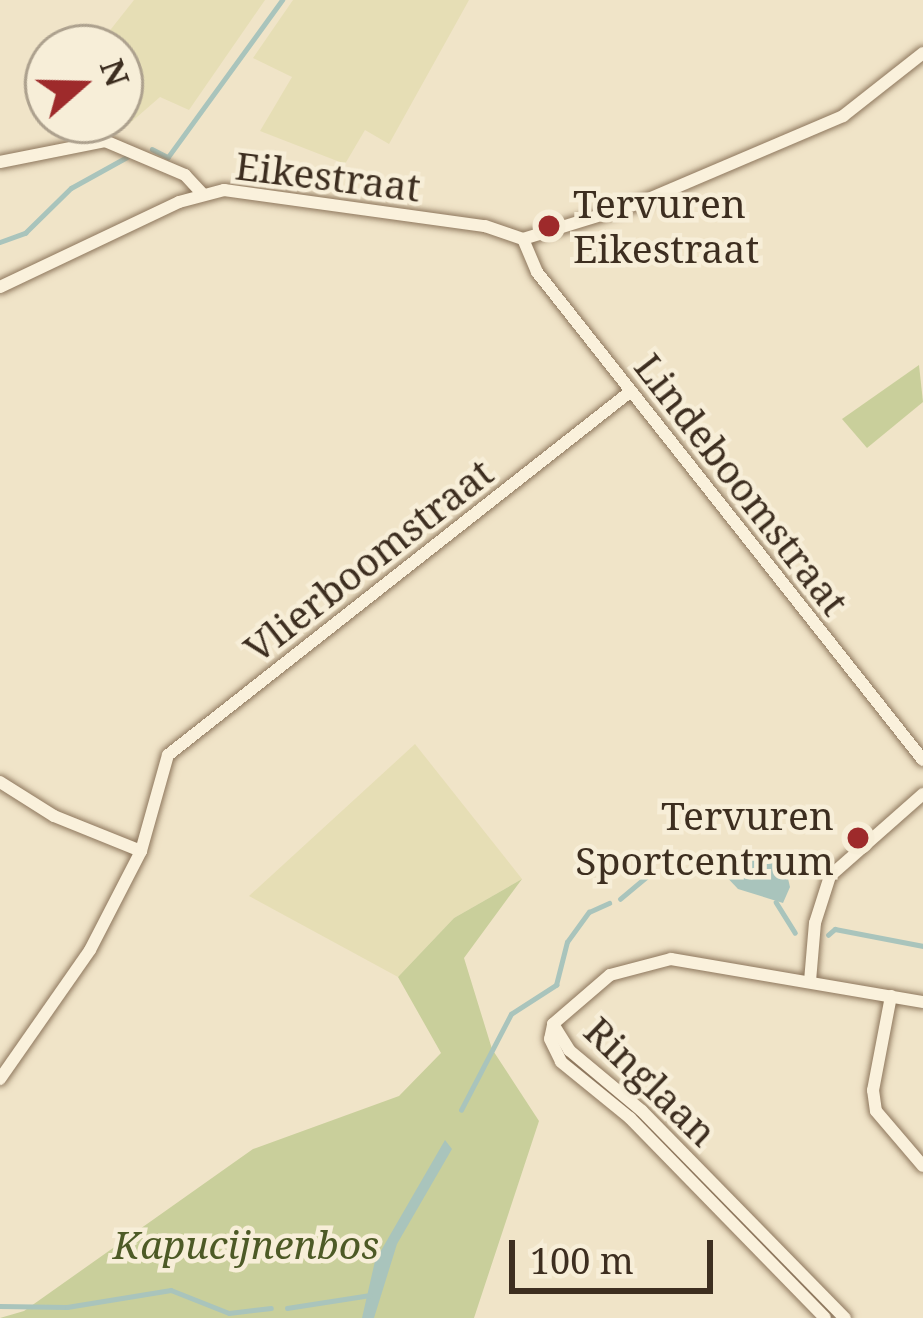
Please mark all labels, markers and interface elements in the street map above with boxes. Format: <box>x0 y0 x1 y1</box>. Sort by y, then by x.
north arrow <box>24 24 144 144</box>
text: N <box>90 53 141 92</box>
street label: Eikestraat <box>233 141 423 211</box>
place label: Tervuren Eikestraat <box>573 181 759 272</box>
marker: Tervuren Eikestraat <box>536 213 562 239</box>
street label: Lindeboomstraat <box>625 344 859 624</box>
street label: Vlierboomstraat <box>234 448 502 672</box>
place label: Tervuren Sportcentrum <box>575 793 834 884</box>
marker: Tervuren Sportcentrum <box>845 825 871 851</box>
street label: Ringlaan <box>575 1007 727 1155</box>
scale bar <box>515 1216 719 1290</box>
park label: Kapucijnenbos <box>113 1221 379 1267</box>
text: 100 m <box>530 1236 634 1285</box>

